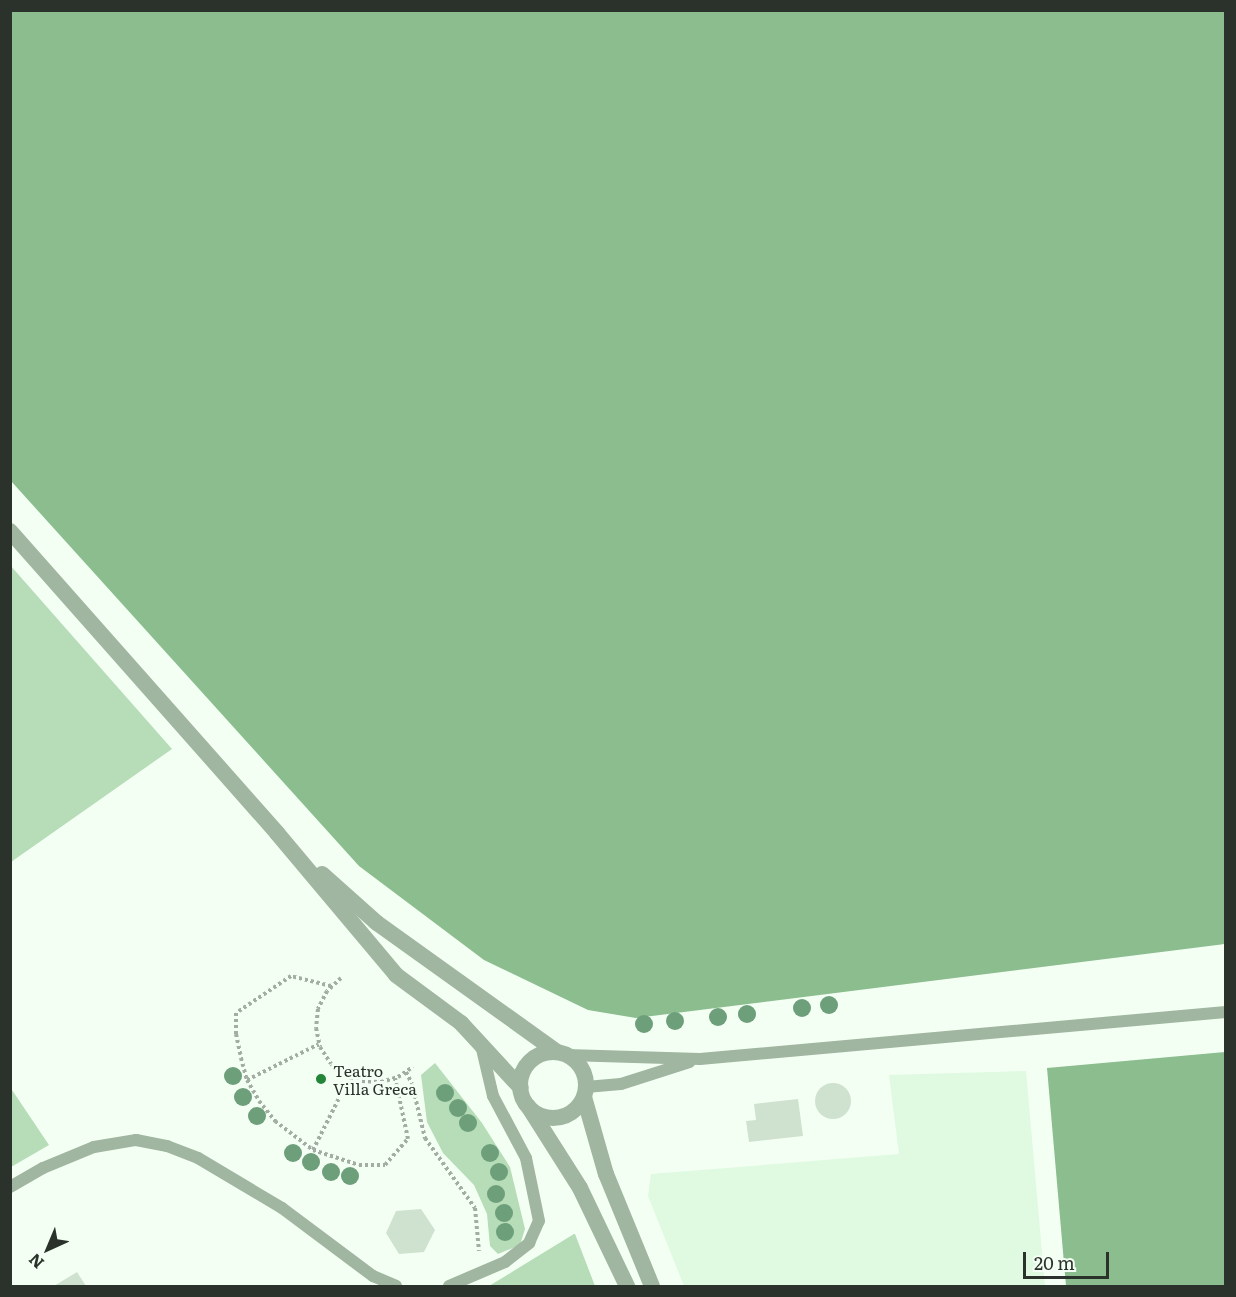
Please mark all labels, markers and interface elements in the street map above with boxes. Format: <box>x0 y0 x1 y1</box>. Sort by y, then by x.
place label: Teatro Villa Greca <box>333 1060 417 1098</box>
marker: Teatro Villa Greca <box>314 1072 328 1086</box>
north arrow <box>18 1219 78 1279</box>
scale bar <box>1026 1240 1112 1278</box>
text: N <box>22 1249 49 1275</box>
text: 20 m <box>1034 1249 1075 1276</box>

